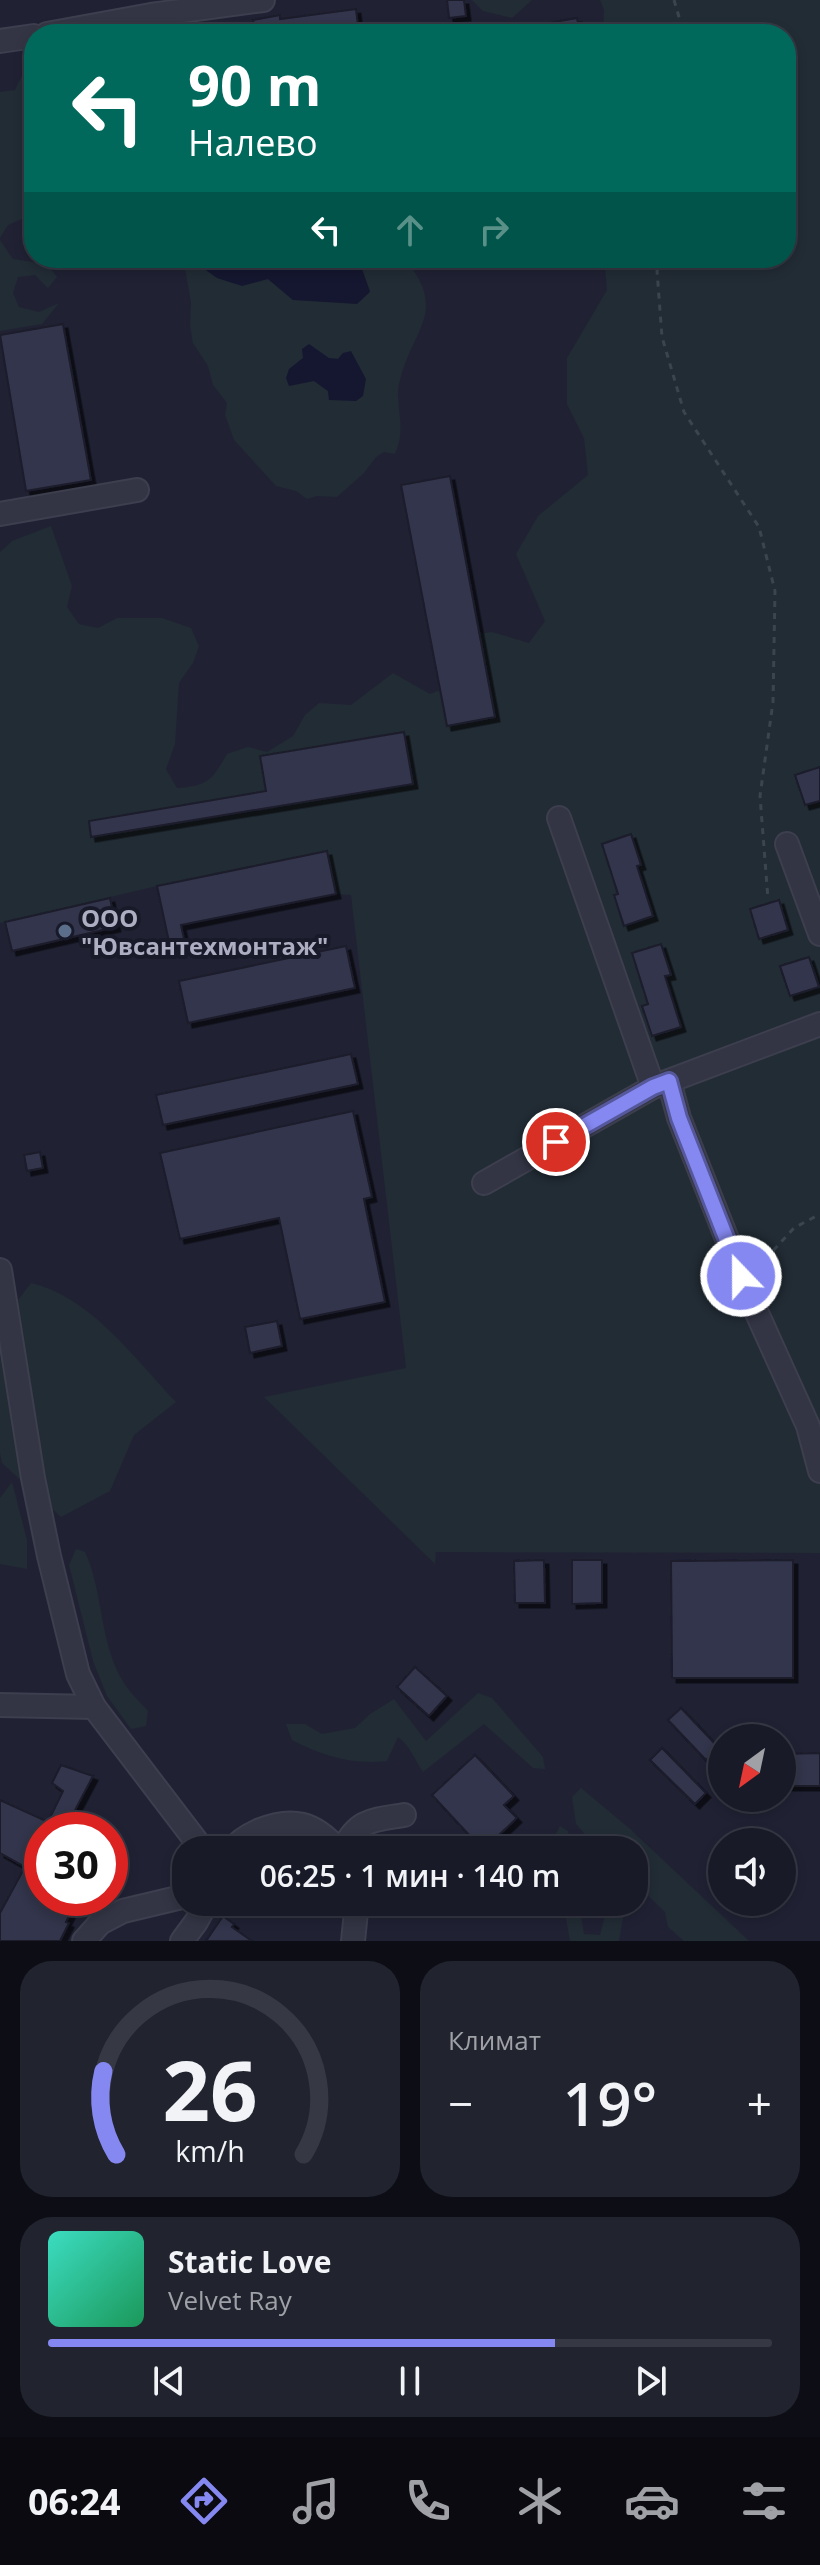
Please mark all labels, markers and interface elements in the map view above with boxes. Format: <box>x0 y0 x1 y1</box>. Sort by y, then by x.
text: 90 m <box>188 46 322 122</box>
icon: left <box>56 56 160 160</box>
text: Налево <box>188 118 318 167</box>
icon: left <box>304 208 348 252</box>
icon: ahead <box>388 208 432 252</box>
icon: right <box>472 208 516 252</box>
place label: ООО "Ювсантехмонтаж" <box>81 901 328 962</box>
marker: ООО "Ювсантехмонтаж" <box>56 922 74 940</box>
pin <box>522 1108 590 1176</box>
icon: arrive <box>534 1120 578 1164</box>
position arrow <box>699 1234 783 1318</box>
north arrow <box>708 1724 796 1812</box>
map controls <box>708 1724 796 1916</box>
speed limit sign: 30 <box>24 1812 128 1916</box>
button: sound <box>708 1828 796 1916</box>
text: 06:25 · 1 мин · 140 m <box>260 1855 560 1896</box>
text: Климат <box>448 2022 541 2058</box>
text: 26 <box>162 2032 258 2145</box>
text: 19° <box>563 2062 657 2144</box>
text: − <box>448 2073 473 2133</box>
text: + <box>747 2073 772 2133</box>
text: km/h <box>175 2131 245 2170</box>
text: Static Love <box>168 2241 331 2282</box>
text: Velvet Ray <box>168 2282 292 2318</box>
icon: previous <box>147 2359 191 2403</box>
icon: pause <box>388 2359 432 2403</box>
icon: next <box>629 2359 673 2403</box>
icon: directions <box>176 2473 232 2529</box>
icon: music <box>288 2473 344 2529</box>
icon: phone <box>400 2473 456 2529</box>
icon: climate <box>512 2473 568 2529</box>
icon: car <box>624 2473 680 2529</box>
icon: filters <box>736 2473 792 2529</box>
text: 06:24 <box>28 2477 121 2526</box>

